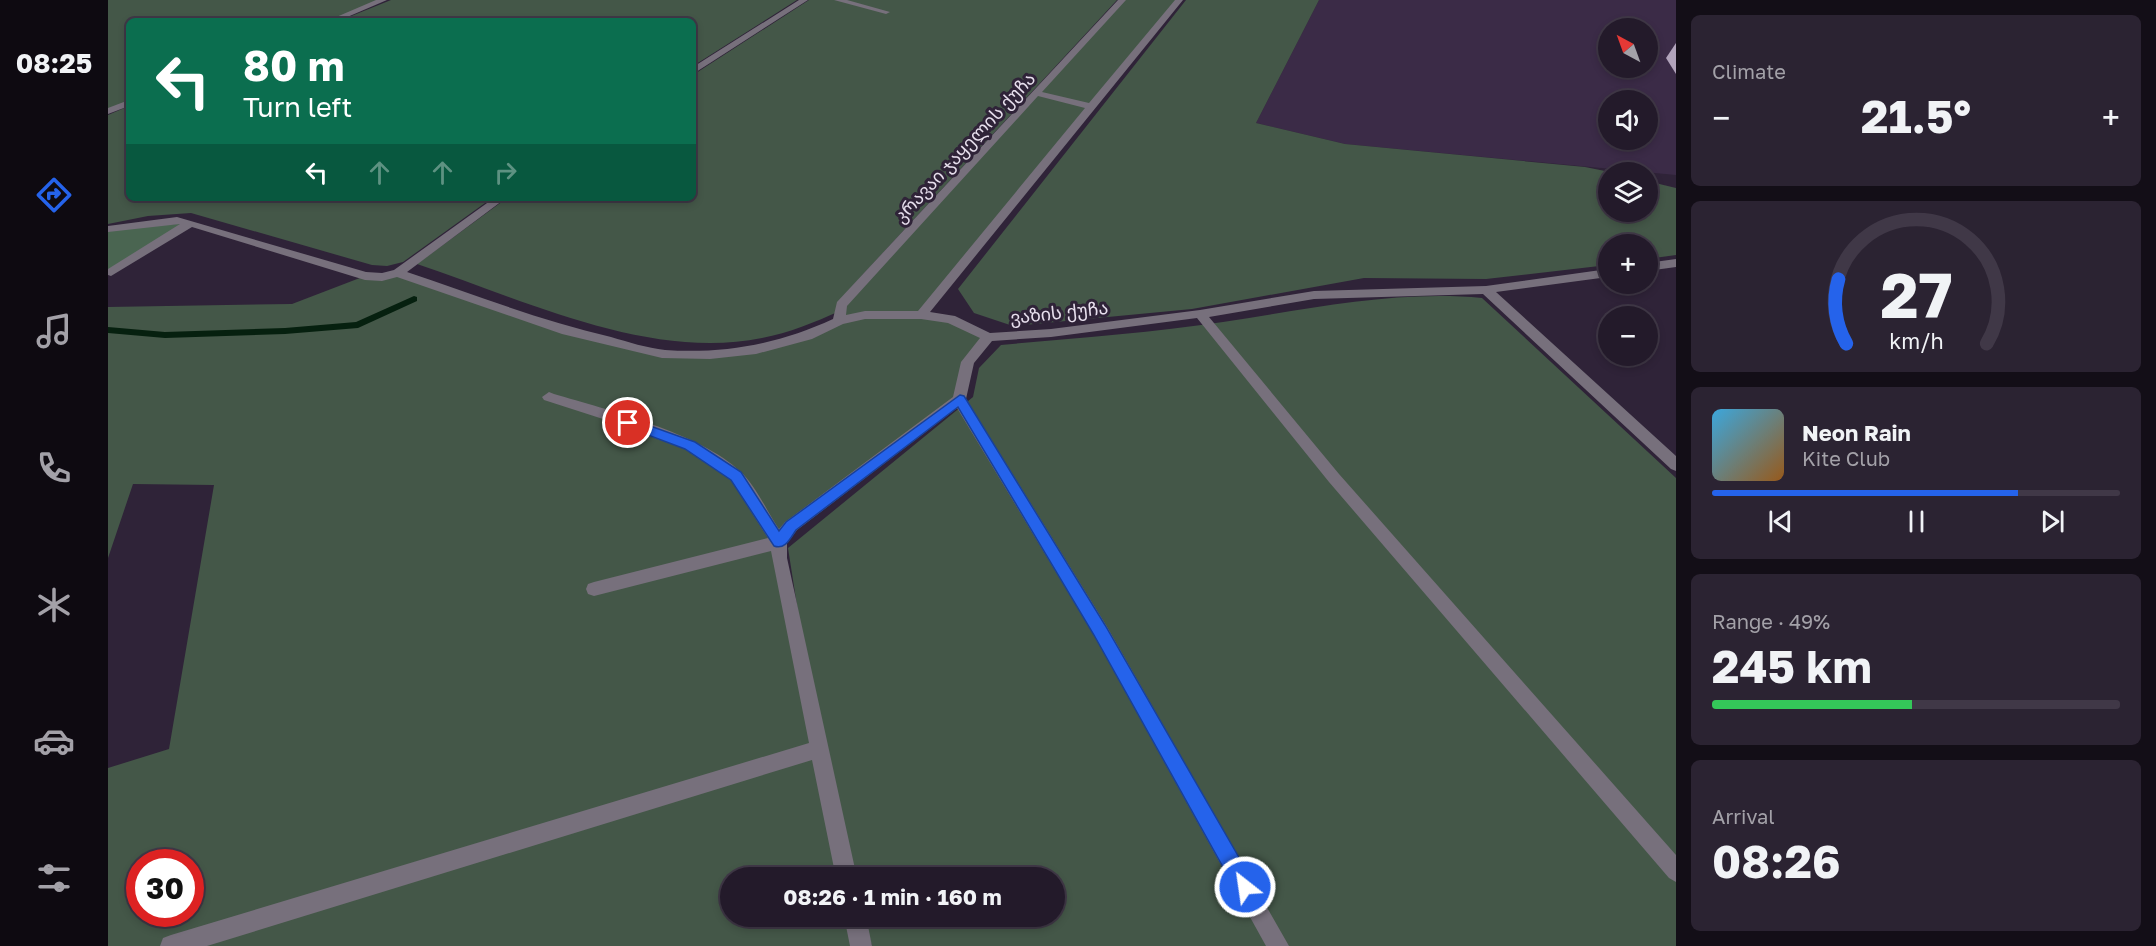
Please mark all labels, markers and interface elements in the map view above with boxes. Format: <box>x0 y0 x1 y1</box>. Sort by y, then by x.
north arrow <box>1598 18 1658 78</box>
map controls <box>1598 18 1658 366</box>
text: 80 m <box>243 40 344 90</box>
icon: left <box>144 42 222 120</box>
text: 08:25 <box>16 47 92 79</box>
text: Climate <box>1712 59 1786 83</box>
street label: კრავაი ჯაყელის ქუჩა <box>889 67 1040 227</box>
text: 21.5° <box>1861 89 1971 143</box>
button: sound <box>1598 90 1658 150</box>
text: Turn left <box>243 91 352 123</box>
text: − <box>1712 98 1730 137</box>
text: + <box>2102 98 2120 137</box>
icon: left <box>300 156 333 189</box>
icon: ahead <box>363 156 396 189</box>
icon: ahead <box>426 156 459 189</box>
icon: right <box>489 156 522 189</box>
button: layers <box>1598 162 1658 222</box>
icon: directions <box>33 174 75 216</box>
button: + <box>1598 234 1658 294</box>
text: 27 <box>1880 257 1952 332</box>
street label: ვაზის ქუჩა <box>1009 296 1109 329</box>
button: − <box>1598 306 1658 366</box>
icon: music <box>33 310 75 352</box>
text: km/h <box>1889 328 1943 354</box>
pin <box>602 397 653 448</box>
icon: arrive <box>611 406 644 439</box>
text: Neon Rain <box>1802 419 1911 446</box>
text: Kite Club <box>1802 446 1890 470</box>
icon: phone <box>33 447 75 489</box>
icon: previous <box>1764 505 1797 538</box>
icon: pause <box>1900 505 1933 538</box>
icon: next <box>2036 505 2069 538</box>
icon: climate <box>33 584 75 626</box>
text: Range · 49% <box>1712 609 1830 633</box>
text: 245 km <box>1712 639 1872 693</box>
icon: car <box>33 720 75 762</box>
text: Arrival <box>1712 804 1775 828</box>
text: 08:26 <box>1712 834 1840 888</box>
speed limit sign: 30 <box>126 849 204 927</box>
position arrow <box>1213 855 1277 919</box>
icon: filters <box>33 857 75 899</box>
text: 08:26 · 1 min · 160 m <box>783 883 1002 910</box>

